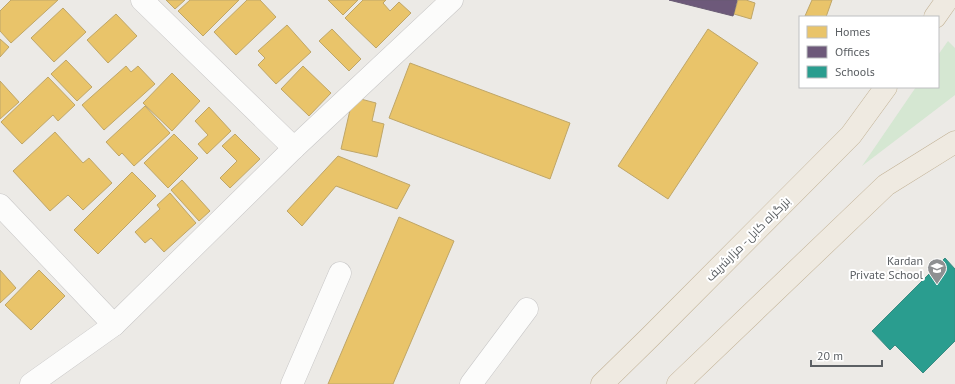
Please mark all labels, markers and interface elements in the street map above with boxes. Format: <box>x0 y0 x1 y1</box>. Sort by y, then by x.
legend <box>799 16 939 88</box>
text: Homes <box>835 24 870 39</box>
text: Offices <box>835 44 870 59</box>
text: Schools <box>835 64 875 79</box>
street label: بزرگراه کابل - مزارشریف <box>702 193 793 284</box>
place label: Kardan Private School <box>850 253 923 282</box>
school or university icon: Kardan Private School <box>926 257 948 285</box>
scale bar <box>811 342 882 368</box>
text: 20 m <box>817 348 843 363</box>

